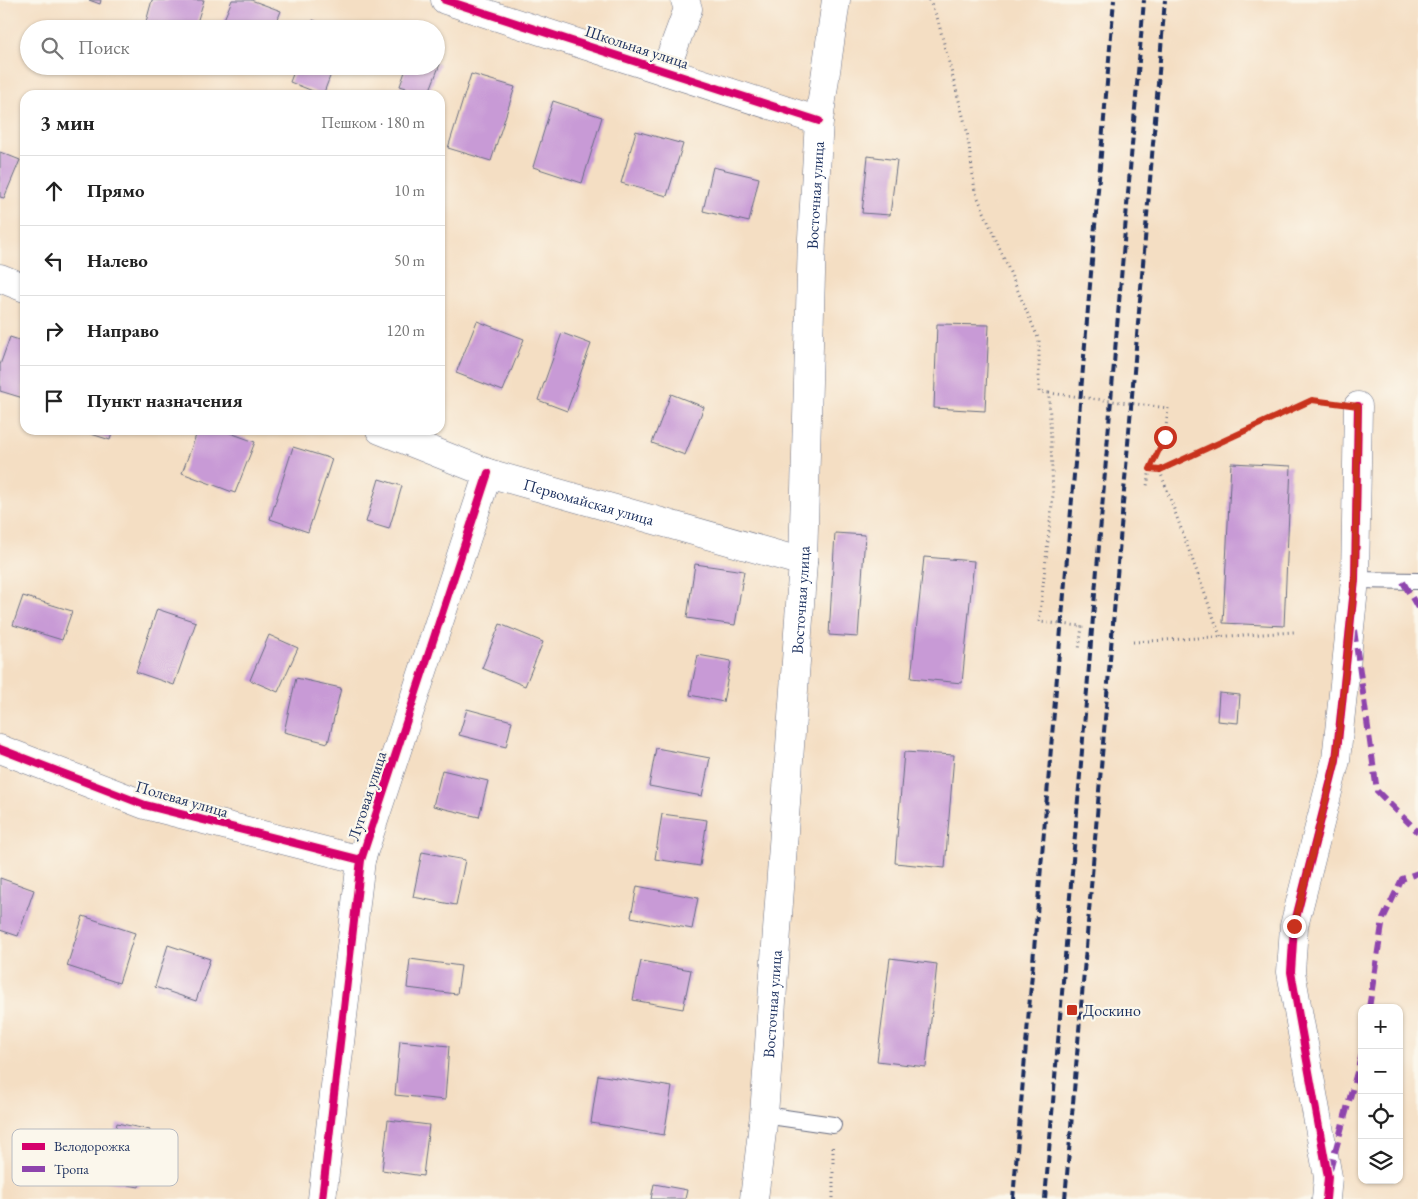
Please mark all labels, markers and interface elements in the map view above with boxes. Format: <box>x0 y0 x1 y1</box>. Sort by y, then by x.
search box <box>20 20 445 75</box>
street label: Школьная улица <box>583 20 692 74</box>
icon: search <box>38 34 66 62</box>
text: Поиск <box>78 35 130 60</box>
text: 3 мин <box>40 109 95 136</box>
text: Пешком · 180 m <box>321 112 425 133</box>
street label: Восточная улица <box>801 140 828 249</box>
icon: ahead <box>40 177 68 205</box>
text: Прямо <box>87 178 145 203</box>
text: 10 m <box>394 180 425 201</box>
icon: left <box>40 247 68 275</box>
text: Налево <box>87 248 148 273</box>
text: 50 m <box>394 250 425 271</box>
icon: right <box>40 317 68 345</box>
text: Направо <box>87 318 159 343</box>
text: 120 m <box>386 320 425 341</box>
icon: arrive <box>40 387 68 415</box>
text: Пункт назначения <box>87 388 243 413</box>
route start <box>1154 426 1177 449</box>
street label: Первомайская улица <box>521 473 657 530</box>
street label: Восточная улица <box>786 545 814 654</box>
street label: Луговая улица <box>343 748 392 843</box>
street label: Полевая улица <box>133 776 231 822</box>
route end <box>1283 915 1306 938</box>
street label: Восточная улица <box>758 949 786 1058</box>
place label: Доскино <box>1083 1000 1141 1021</box>
marker: Доскино <box>1065 1003 1079 1017</box>
map controls <box>1358 1004 1403 1184</box>
button: + <box>1358 1004 1403 1049</box>
button: − <box>1358 1049 1403 1094</box>
button: locate <box>1358 1094 1403 1139</box>
legend <box>12 1129 178 1186</box>
text: Велодорожка <box>54 1137 130 1155</box>
button: layers <box>1358 1139 1403 1184</box>
text: Тропа <box>54 1160 89 1178</box>

